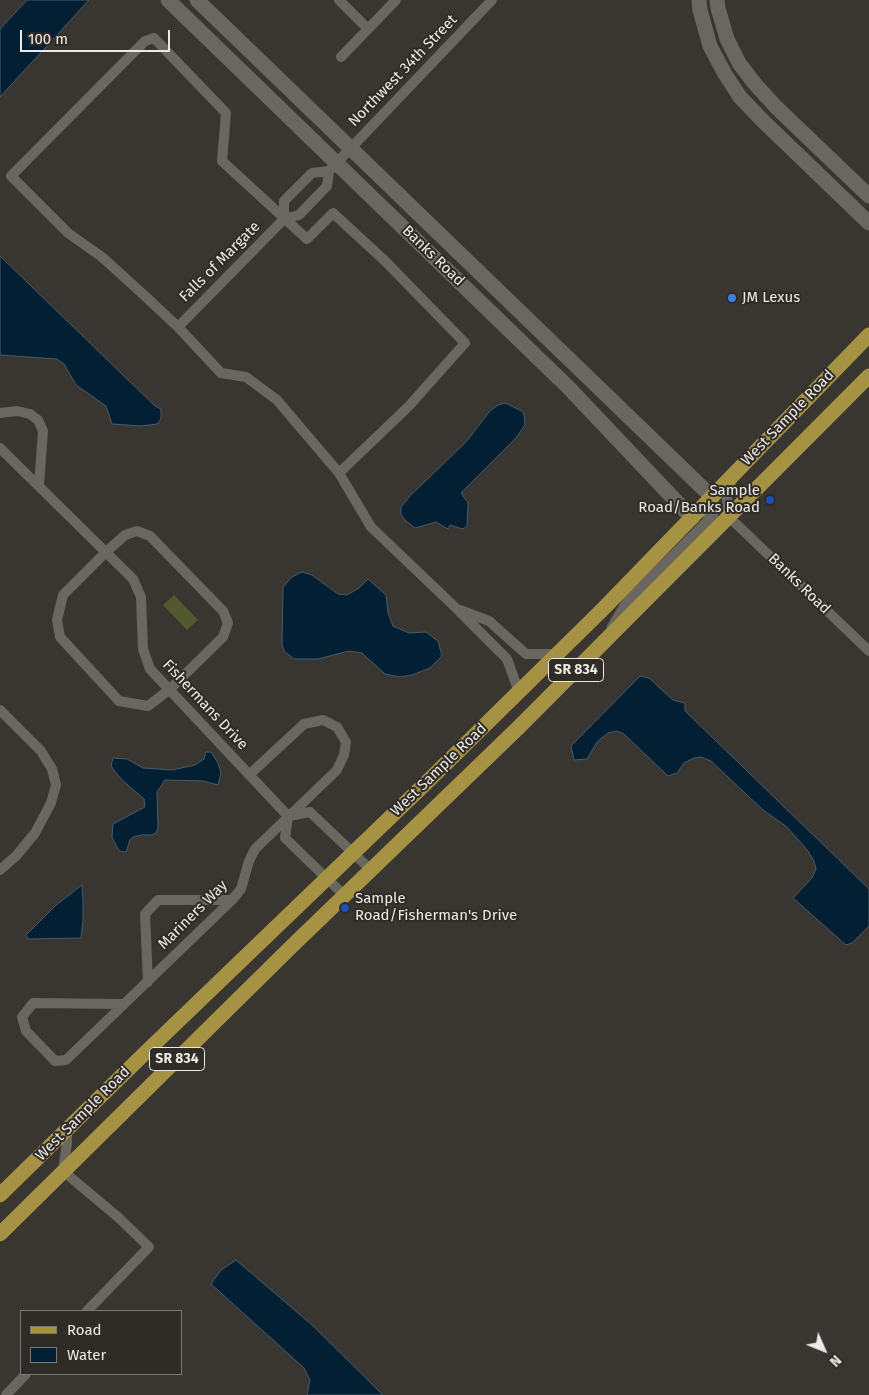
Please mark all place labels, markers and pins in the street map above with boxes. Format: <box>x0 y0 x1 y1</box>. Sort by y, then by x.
place label: JM Lexus <box>742 289 800 307</box>
marker: JM Lexus <box>726 292 738 304</box>
place label: Sample Road/Banks Road <box>638 482 760 517</box>
marker: Sample Road/Banks Road <box>764 494 776 506</box>
place label: Sample Road/Fisherman's Drive <box>355 890 517 925</box>
marker: Sample Road/Fisherman's Drive <box>339 902 351 914</box>

